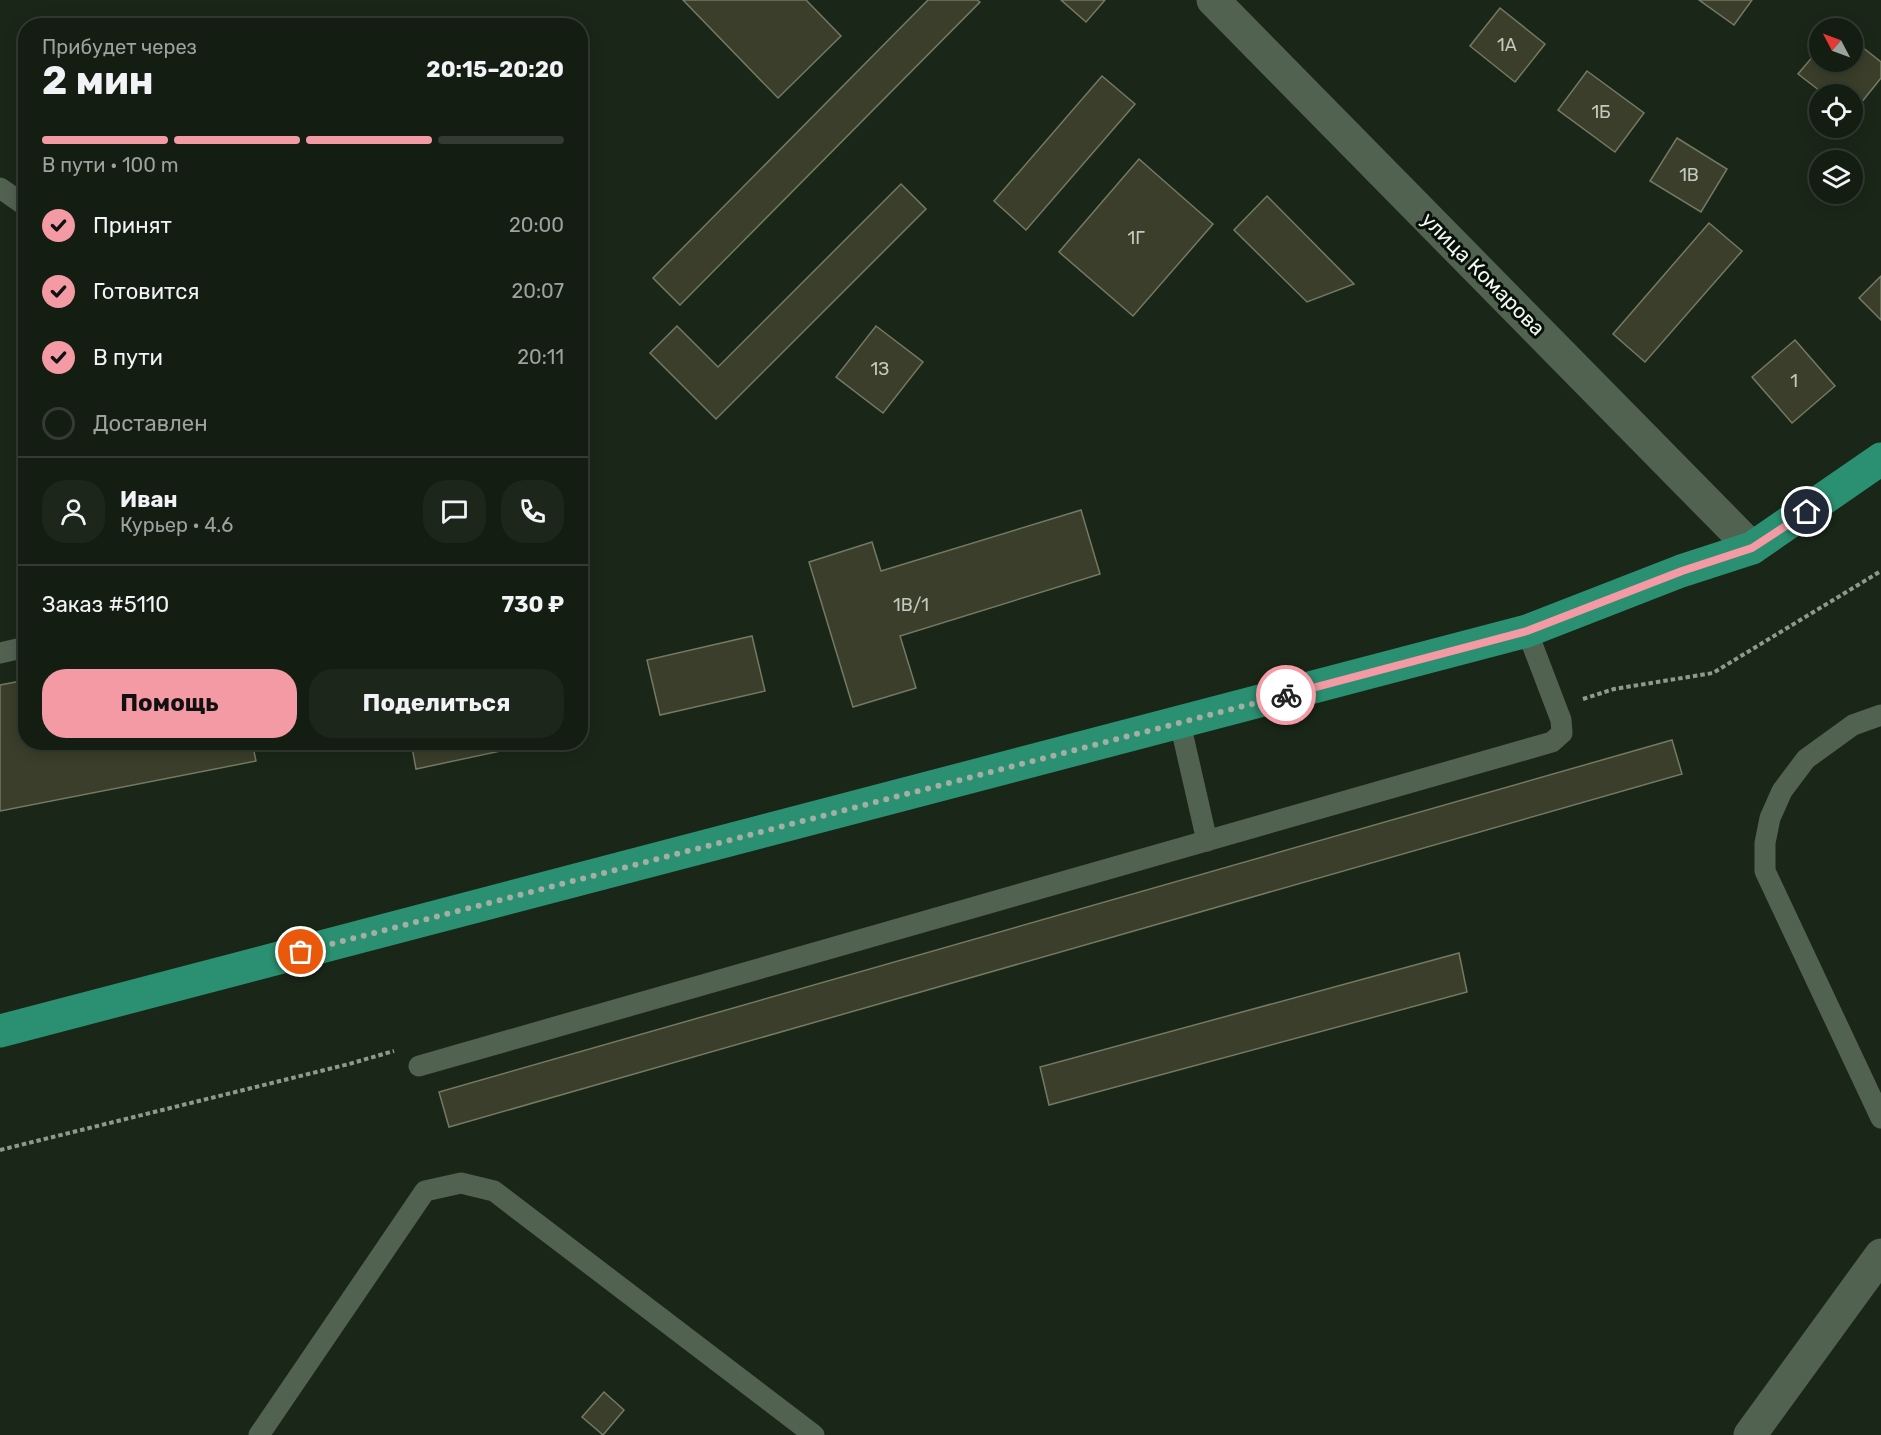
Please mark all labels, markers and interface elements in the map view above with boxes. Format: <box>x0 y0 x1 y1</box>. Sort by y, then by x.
north arrow <box>1809 18 1863 72</box>
map controls <box>1809 18 1863 204</box>
house number: 1А <box>1497 34 1517 56</box>
text: Прибудет через <box>42 35 197 59</box>
text: 20:15–20:20 <box>426 56 564 83</box>
text: 2 мин <box>42 58 154 104</box>
button: locate <box>1809 84 1863 138</box>
house number: 1Б <box>1591 101 1611 123</box>
button: layers <box>1809 150 1863 204</box>
text: В пути · 100 m <box>42 153 179 177</box>
house number: 1В <box>1679 164 1699 186</box>
street label: улица Комарова <box>1416 207 1550 341</box>
icon: check <box>42 209 75 242</box>
text: Принят <box>93 212 172 239</box>
text: 20:00 <box>509 213 564 237</box>
house number: 1Г <box>1127 227 1145 249</box>
icon: check <box>42 275 75 308</box>
text: Готовится <box>93 278 199 305</box>
text: 20:07 <box>511 279 564 303</box>
icon: check <box>42 341 75 374</box>
text: В пути <box>93 344 163 371</box>
text: 20:11 <box>517 345 564 369</box>
house number: 1З <box>871 358 889 380</box>
house number: 1 <box>1790 370 1798 392</box>
text: Доставлен <box>93 410 208 437</box>
button: person <box>42 480 105 543</box>
button: chat <box>423 480 486 543</box>
button: phone <box>501 480 564 543</box>
text: Иван <box>120 486 178 513</box>
pin <box>1781 486 1832 537</box>
icon: home <box>1790 495 1823 528</box>
text: Курьер · 4.6 <box>120 513 233 537</box>
text: Заказ #5110 <box>42 591 169 618</box>
text: 730 ₽ <box>501 591 564 618</box>
house number: 1В/1 <box>893 594 929 616</box>
courier <box>1256 665 1316 725</box>
button: Помощь <box>42 669 297 738</box>
button: Поделиться <box>309 669 564 738</box>
icon: bike <box>1270 679 1303 712</box>
pin <box>275 926 326 977</box>
icon: bag <box>284 935 317 968</box>

